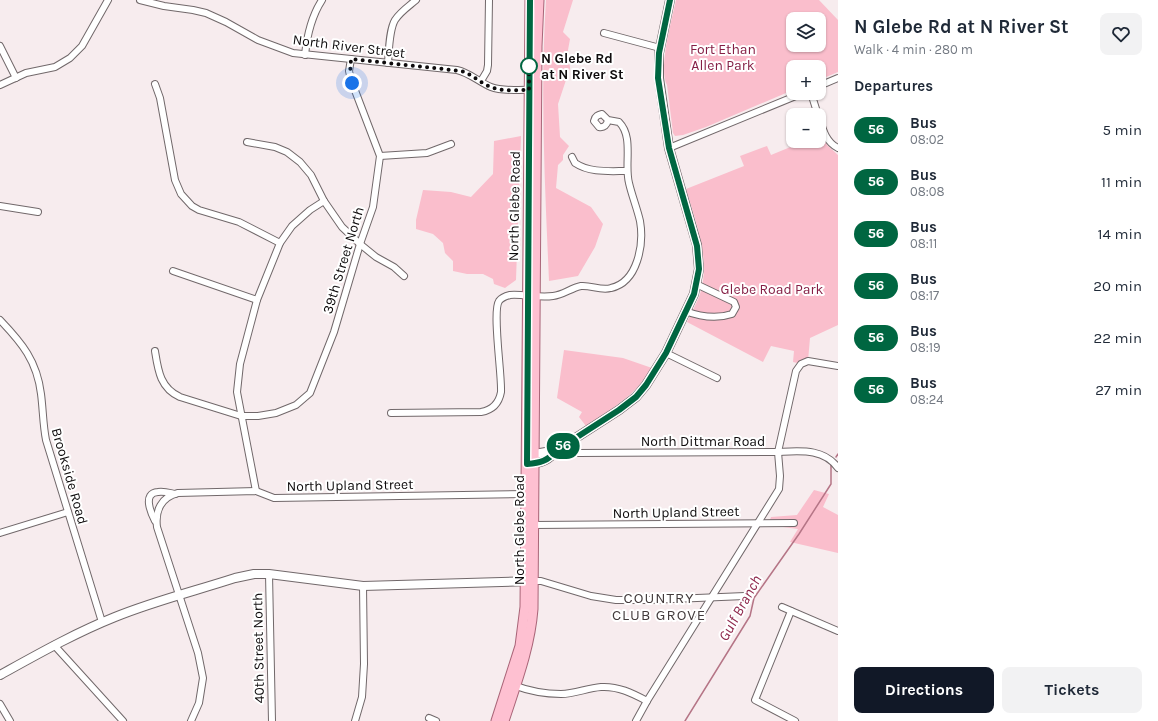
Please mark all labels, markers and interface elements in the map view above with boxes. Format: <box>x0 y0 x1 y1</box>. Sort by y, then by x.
map controls <box>786 12 826 148</box>
button: layers <box>786 12 826 52</box>
button: heart <box>1100 13 1142 55</box>
text: N Glebe Rd at N River St <box>854 16 1069 38</box>
street label: North River Street <box>292 31 406 62</box>
park label: Fort Ethan Allen Park <box>690 41 756 74</box>
text: Walk · 4 min · 280 m <box>854 42 973 57</box>
place label: N Glebe Rd at N River St <box>541 50 624 83</box>
marker: N Glebe Rd at N River St <box>520 57 538 75</box>
button: + <box>786 60 826 100</box>
your location <box>342 73 362 93</box>
text: Departures <box>854 77 933 95</box>
button: − <box>786 108 826 148</box>
text: Bus <box>910 114 937 132</box>
text: 56 <box>868 121 884 138</box>
text: 5 min <box>1102 121 1142 139</box>
text: 08:02 <box>910 132 944 147</box>
street label: North Glebe Road <box>505 151 524 261</box>
text: Bus <box>910 166 937 184</box>
text: 56 <box>868 173 884 190</box>
text: 11 min <box>1101 173 1142 191</box>
text: 08:08 <box>910 184 944 199</box>
street label: 39th Street North <box>319 204 368 316</box>
text: Bus <box>910 218 937 236</box>
text: 56 <box>868 225 884 242</box>
text: 14 min <box>1098 225 1142 243</box>
text: 08:11 <box>910 236 937 251</box>
text: Bus <box>910 270 937 288</box>
text: 56 <box>868 277 884 294</box>
text: 20 min <box>1093 277 1142 295</box>
park label: Glebe Road Park <box>721 281 824 298</box>
text: 08:17 <box>910 288 939 303</box>
text: Bus <box>910 322 937 340</box>
text: 56 <box>868 329 884 346</box>
text: 22 min <box>1093 329 1142 347</box>
text: 08:19 <box>910 340 941 355</box>
text: Bus <box>910 374 937 392</box>
text: 56 <box>868 381 884 398</box>
text: 27 min <box>1095 381 1142 399</box>
text: 08:24 <box>910 392 944 407</box>
street label: Brookside Road <box>48 426 91 526</box>
line badge: 56 <box>545 433 581 459</box>
street label: North Dittmar Road <box>641 433 765 450</box>
text: 56 <box>555 437 571 454</box>
street label: North Glebe Road <box>511 475 528 585</box>
street label: North Upland Street <box>286 476 414 495</box>
street label: North Upland Street <box>612 503 740 522</box>
water label: Gulf Branch <box>714 572 766 644</box>
district label: COUNTRY CLUB GROVE <box>612 589 706 624</box>
street label: 40th Street North <box>249 592 268 704</box>
button: Directions <box>854 667 994 713</box>
button: Tickets <box>1002 667 1142 713</box>

